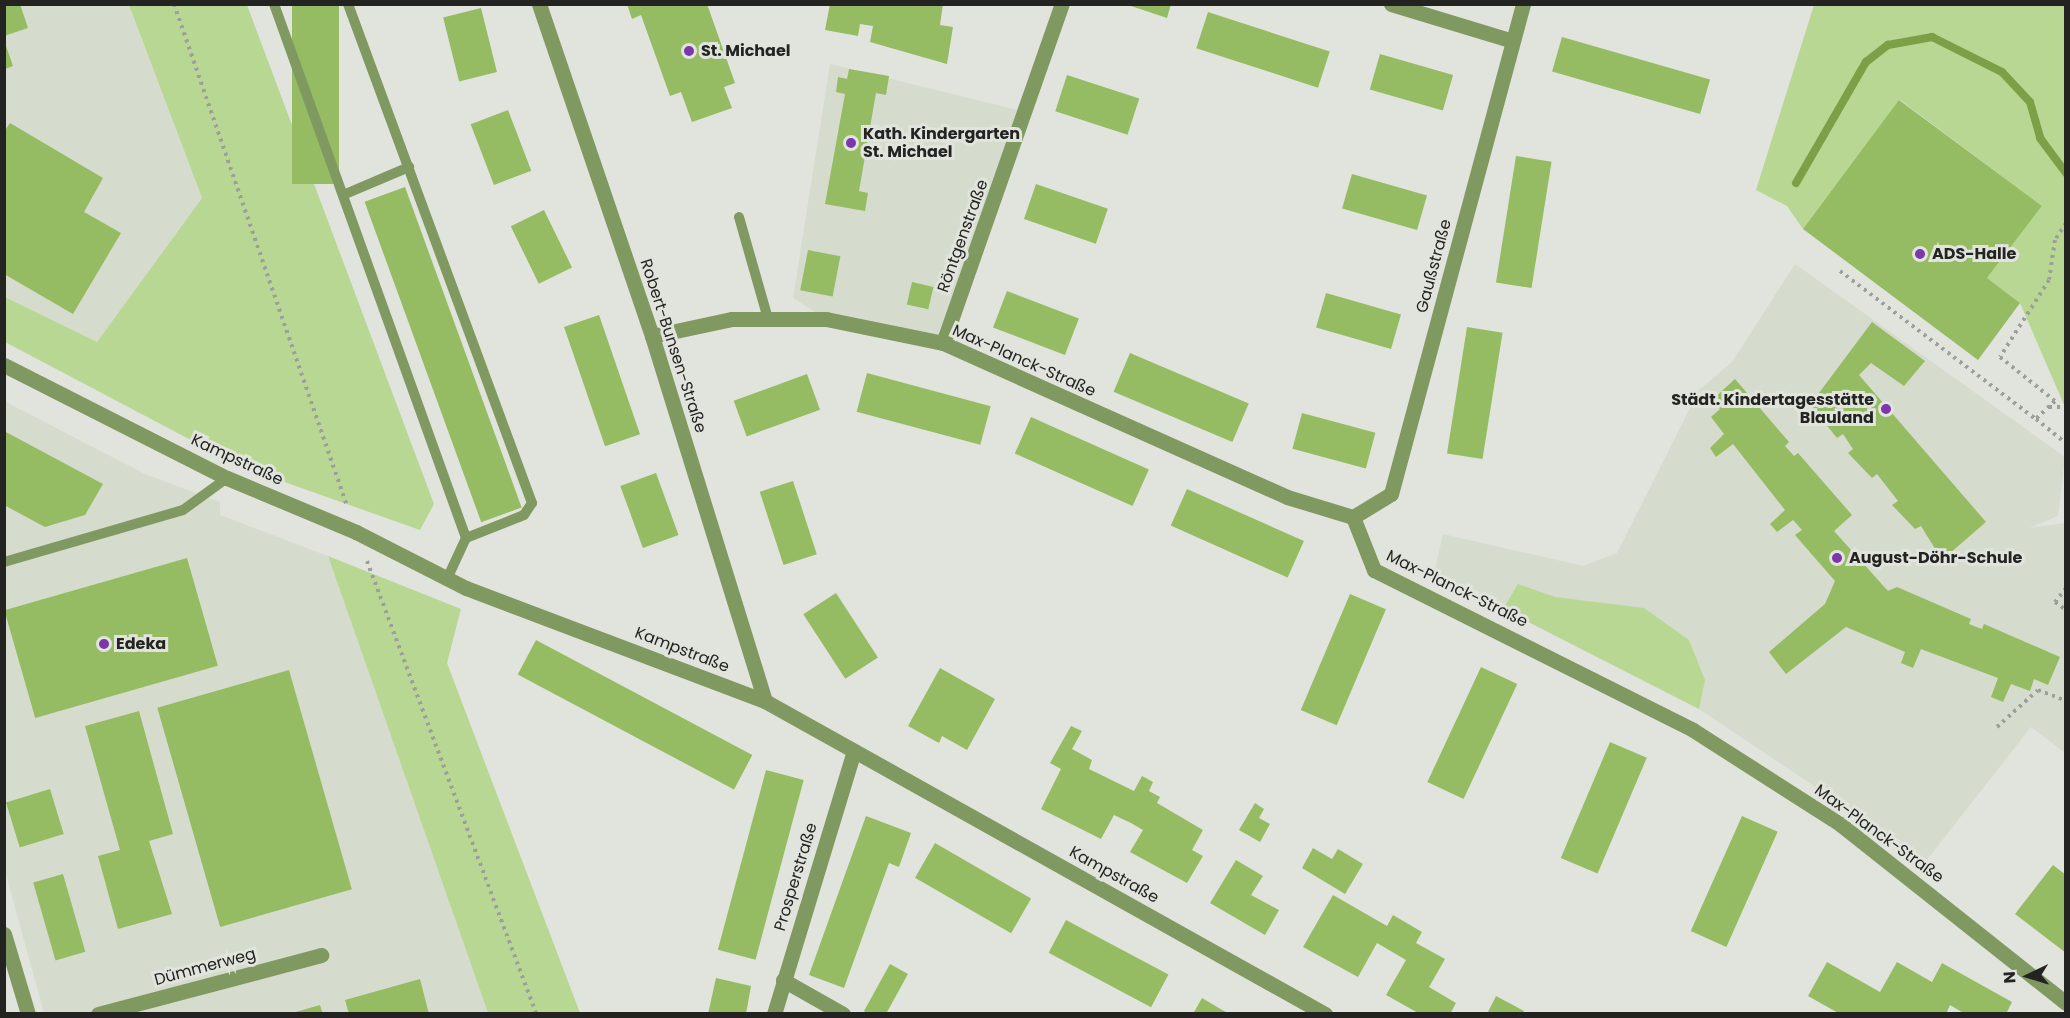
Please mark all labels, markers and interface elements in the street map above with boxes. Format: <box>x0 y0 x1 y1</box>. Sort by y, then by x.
place label: St. Michael <box>701 41 791 61</box>
marker: St. Michael <box>682 44 696 58</box>
place label: Kath. Kindergarten St. Michael <box>863 124 1020 162</box>
marker: Kath. Kindergarten St. Michael <box>844 136 858 150</box>
street label: Röntgenstraße <box>934 177 992 295</box>
street label: Gaußstraße <box>1412 217 1456 315</box>
place label: ADS-Halle <box>1932 244 2016 264</box>
marker: ADS-Halle <box>1913 247 1927 261</box>
street label: Robert-Bunsen-Straße <box>636 257 710 435</box>
street label: Max-Planck-Straße <box>949 321 1099 401</box>
place label: Städt. Kindertagesstätte Blauland <box>1671 390 1874 428</box>
marker: Städt. Kindertagesstätte Blauland <box>1879 402 1893 416</box>
street label: Kampstraße <box>188 430 286 490</box>
street label: Max-Planck-Straße <box>1383 546 1531 632</box>
place label: August-Döhr-Schule <box>1849 548 2022 568</box>
marker: August-Döhr-Schule <box>1830 551 1844 565</box>
street label: Kampstraße <box>632 623 732 677</box>
place label: Edeka <box>116 634 166 654</box>
marker: Edeka <box>97 637 111 651</box>
street label: Max-Planck-Straße <box>1811 781 1947 887</box>
street label: Prosperstraße <box>770 820 822 934</box>
street label: Kampstraße <box>1066 842 1162 908</box>
street label: Dümmerweg <box>152 944 258 990</box>
north arrow <box>1998 946 2058 1006</box>
text: N <box>1998 970 2021 984</box>

